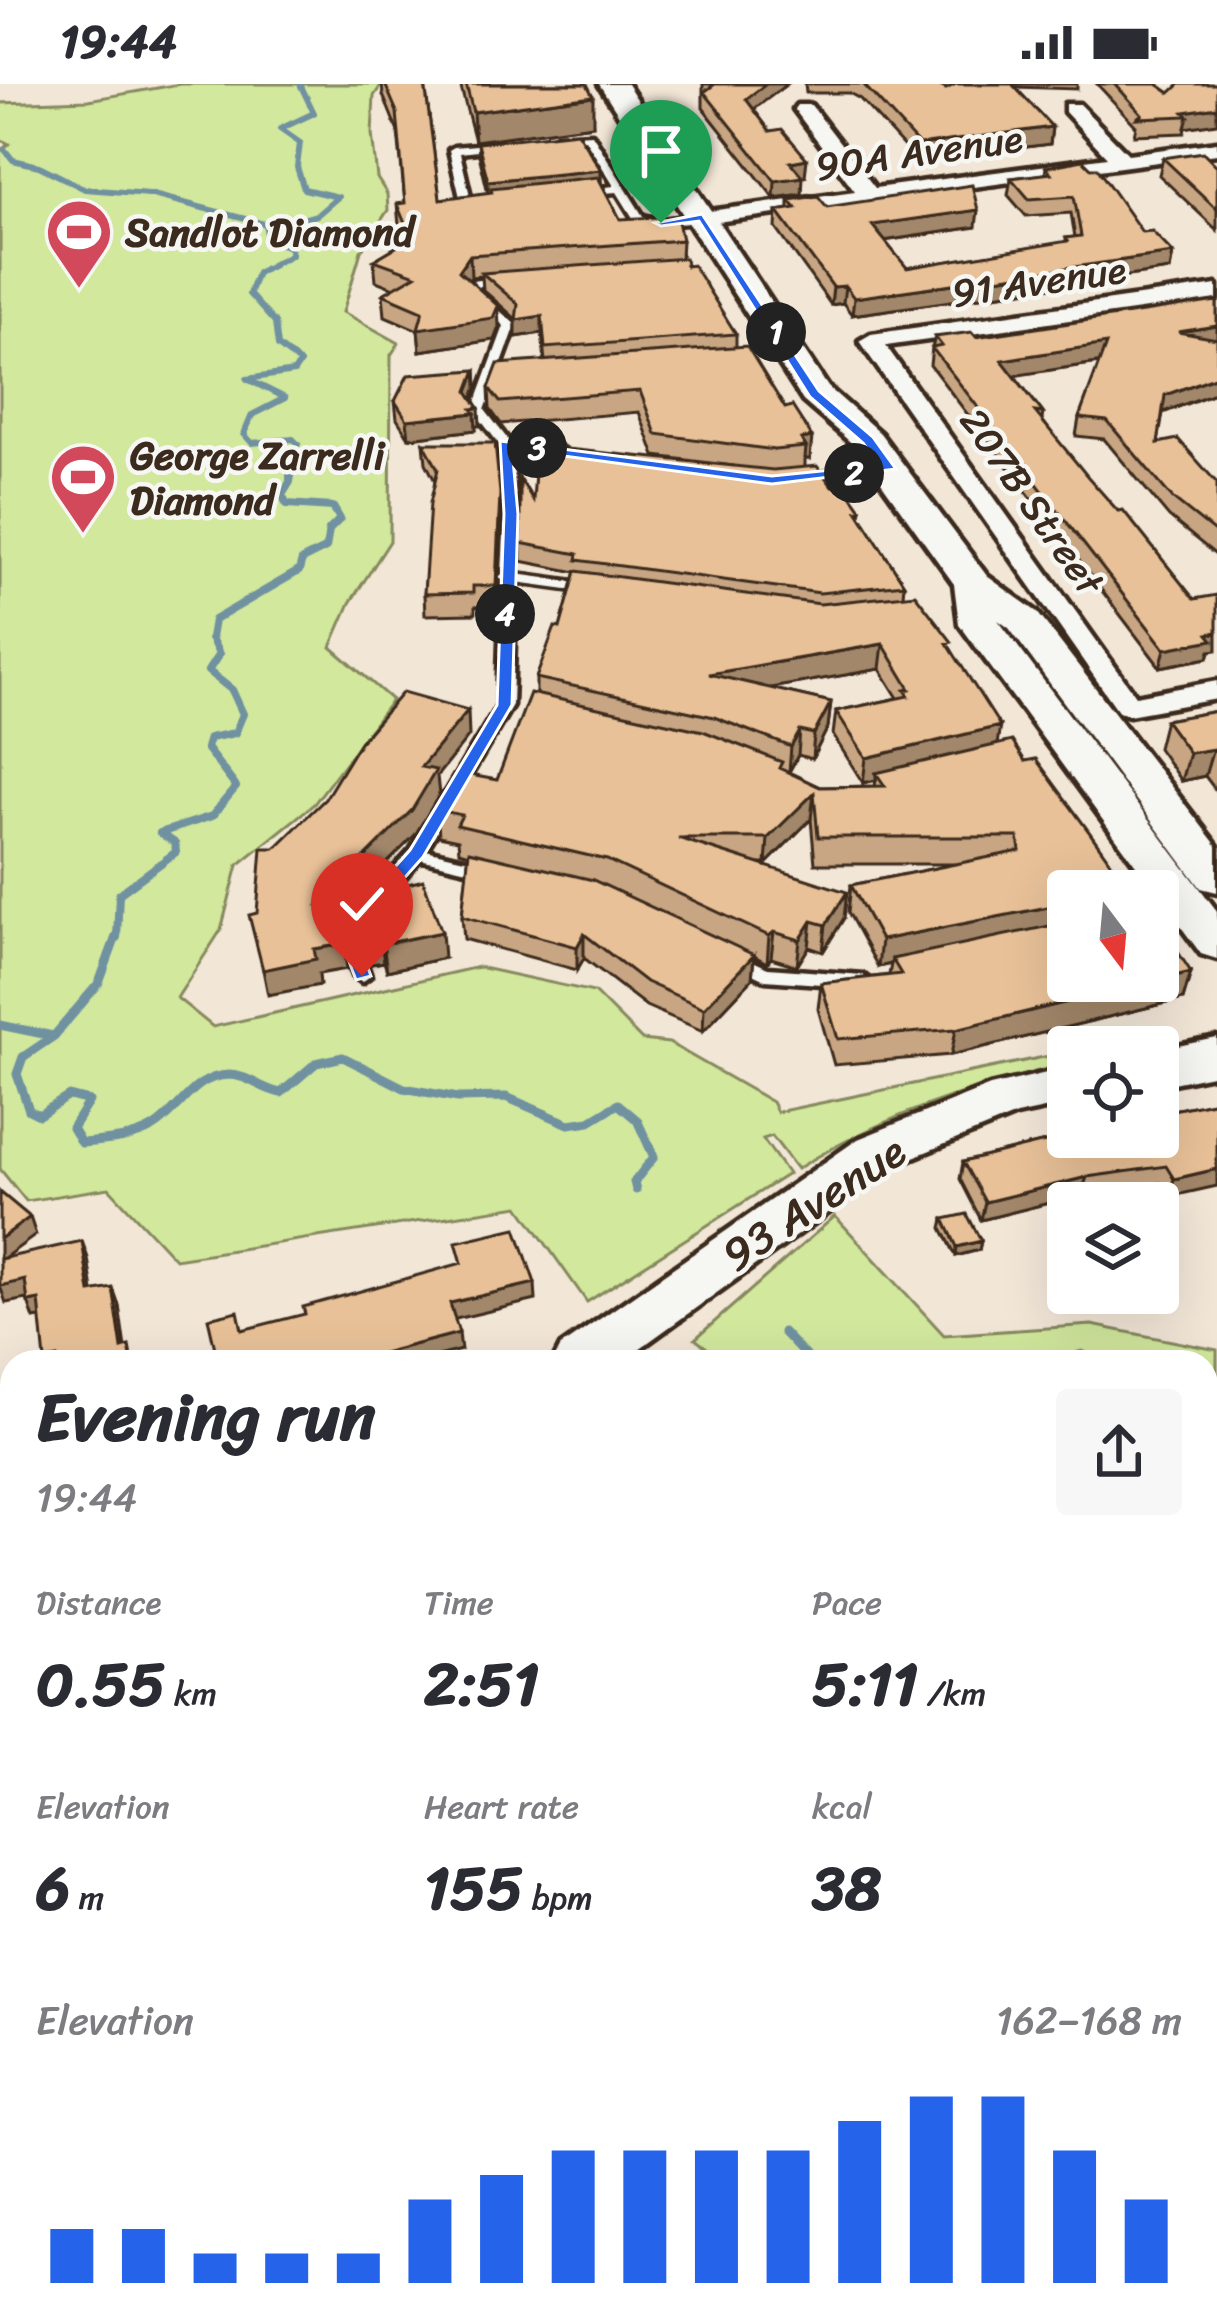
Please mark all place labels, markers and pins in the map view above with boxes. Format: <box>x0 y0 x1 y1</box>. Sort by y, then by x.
pin <box>610 100 712 223</box>
sports icon: Sandlot Diamond <box>44 197 114 291</box>
place label: Sandlot Diamond <box>124 198 417 267</box>
pin: 1 <box>746 302 806 362</box>
pin: 3 <box>507 418 567 478</box>
place label: George Zarrelli Diamond <box>130 421 386 535</box>
sports icon: George Zarrelli Diamond <box>48 442 118 536</box>
pin: 2 <box>824 443 884 503</box>
pin: 4 <box>475 584 535 644</box>
pin <box>311 853 413 976</box>

